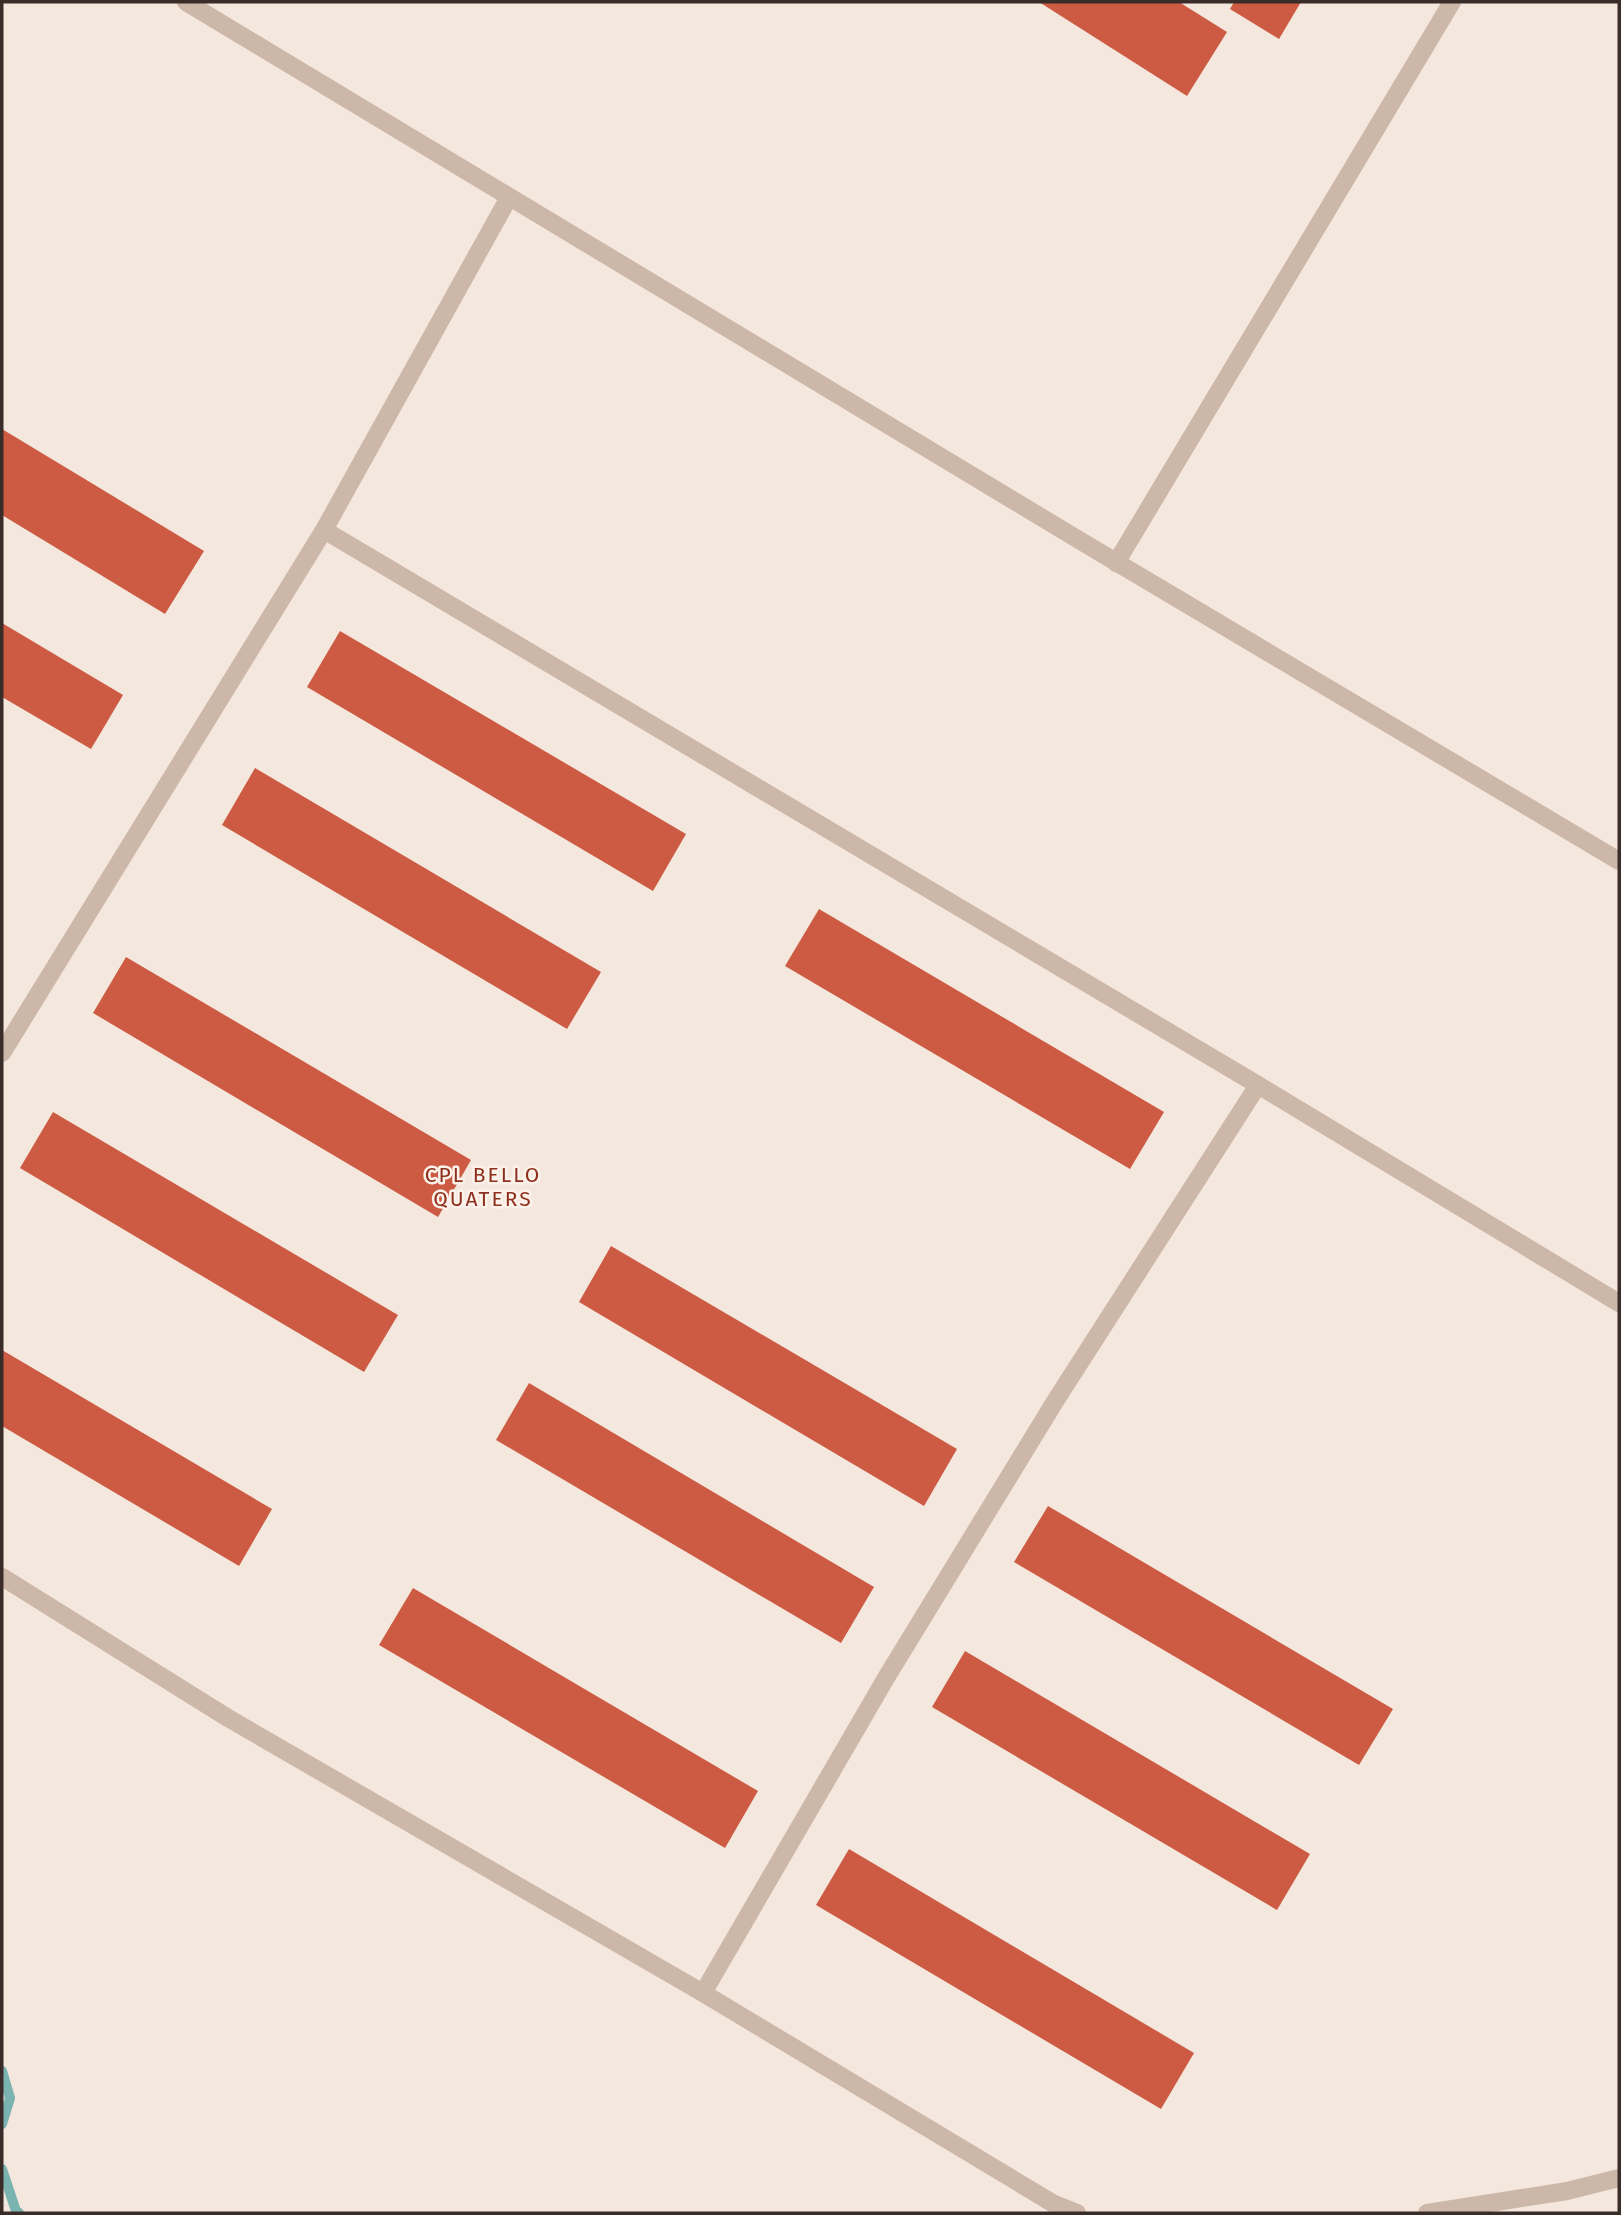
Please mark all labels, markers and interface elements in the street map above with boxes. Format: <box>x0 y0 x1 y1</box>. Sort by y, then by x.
district label: CPL BELLO QUATERS <box>425 1162 541 1212</box>

